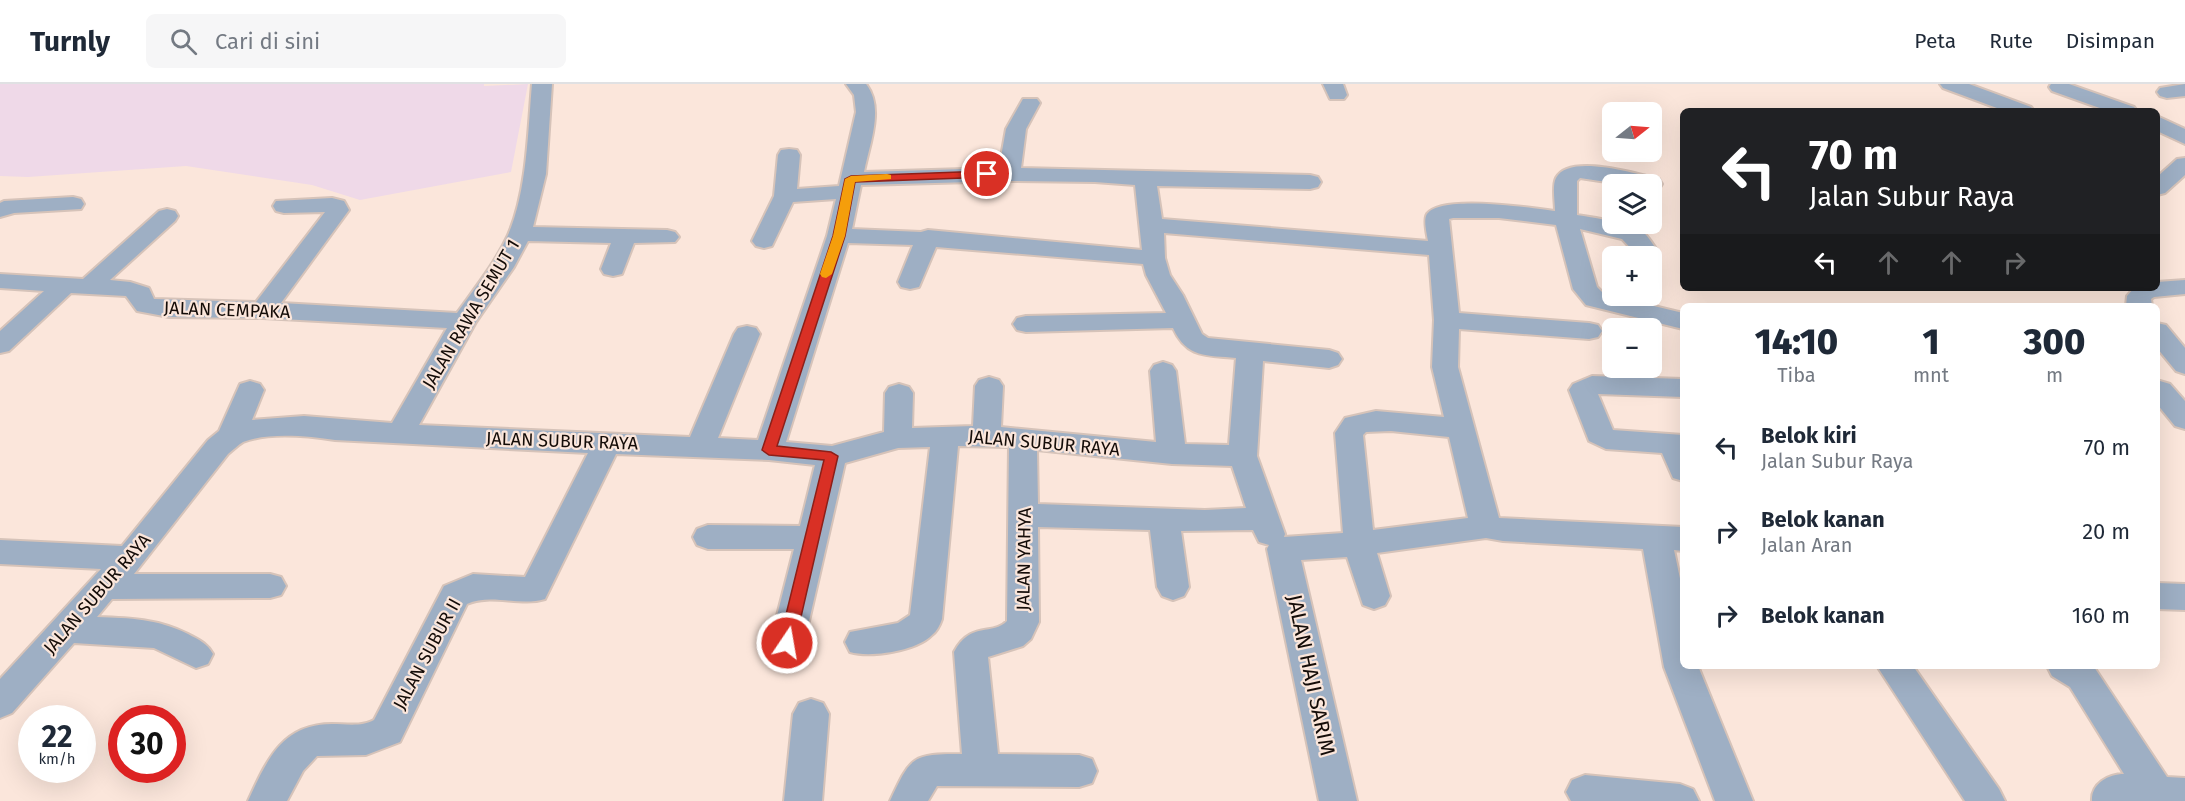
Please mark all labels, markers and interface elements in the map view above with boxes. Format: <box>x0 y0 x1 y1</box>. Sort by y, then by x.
search box <box>146 14 566 68</box>
text: Turnly <box>30 25 110 58</box>
icon: search <box>167 25 200 58</box>
text: Cari di sini <box>215 28 320 55</box>
text: Peta <box>1914 28 1956 54</box>
text: Rute <box>1989 28 2033 54</box>
text: Disimpan <box>2066 28 2155 54</box>
north arrow <box>1602 102 1662 162</box>
map controls <box>1602 102 1662 378</box>
text: 70 m <box>1809 130 1898 180</box>
icon: left <box>1710 132 1788 210</box>
pin <box>961 148 1012 199</box>
icon: arrive <box>970 157 1003 190</box>
button: layers <box>1602 174 1662 234</box>
text: Jalan Subur Raya <box>1809 181 2015 213</box>
street label: JALAN RAWA SEMUT 1 <box>418 235 524 393</box>
button: + <box>1602 246 1662 306</box>
icon: left <box>1809 246 1842 279</box>
icon: ahead <box>1872 246 1905 279</box>
icon: ahead <box>1935 246 1968 279</box>
icon: right <box>1998 246 2031 279</box>
street label: JALAN CEMPAKA <box>163 297 291 323</box>
button: − <box>1602 318 1662 378</box>
text: 14:10 <box>1755 320 1838 364</box>
text: 1 <box>1922 320 1939 364</box>
text: 300 <box>2024 320 2085 364</box>
text: Tiba <box>1777 363 1816 387</box>
text: mnt <box>1913 363 1949 387</box>
text: m <box>2046 363 2063 387</box>
text: Belok kiri <box>1761 422 1857 449</box>
street label: JALAN SUBUR RAYA <box>967 425 1121 461</box>
street label: JALAN SUBUR RAYA <box>486 427 639 455</box>
icon: left <box>1710 431 1743 464</box>
text: 70 m <box>2084 434 2130 461</box>
text: Jalan Subur Raya <box>1761 449 1913 473</box>
text: Belok kanan <box>1761 506 1885 533</box>
street label: JALAN YAHYA <box>1012 507 1036 611</box>
icon: right <box>1710 515 1743 548</box>
text: 20 m <box>2082 518 2130 545</box>
street label: JALAN SUBUR RAYA <box>39 529 156 659</box>
text: Jalan Aran <box>1761 533 1853 557</box>
street label: JALAN HAJI SARIM <box>1281 592 1341 758</box>
street label: JALAN SUBUR II <box>388 595 466 713</box>
icon: right <box>1710 599 1743 632</box>
text: Belok kanan <box>1761 602 1885 629</box>
text: 160 m <box>2072 602 2130 629</box>
position arrow <box>755 611 819 675</box>
speed limit sign: 30 <box>108 705 186 783</box>
text: 22 <box>41 719 73 755</box>
text: km/h <box>38 750 76 768</box>

